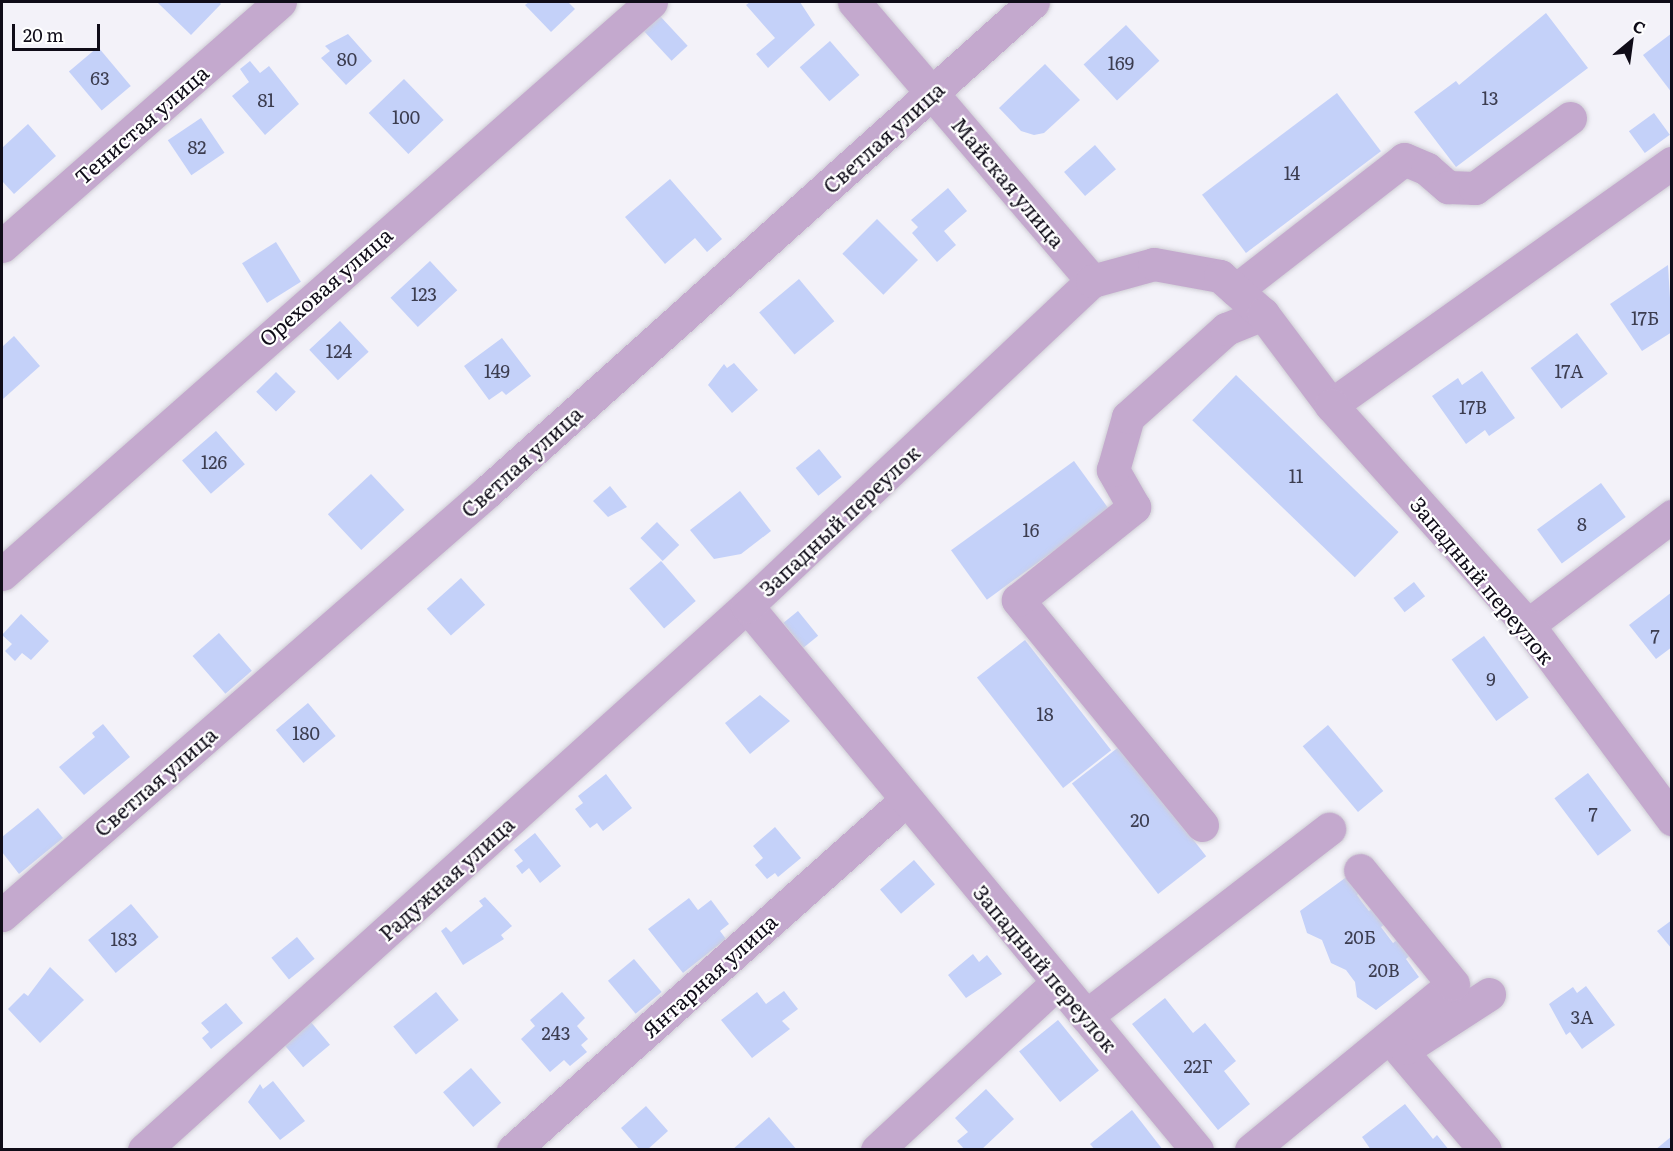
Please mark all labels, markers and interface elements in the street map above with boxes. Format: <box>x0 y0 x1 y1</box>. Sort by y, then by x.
scale bar <box>15 12 104 50</box>
north arrow <box>1601 12 1661 72</box>
text: С <box>1629 13 1651 40</box>
text: 20 m <box>23 21 64 48</box>
house number: 80 <box>337 48 357 70</box>
house number: 169 <box>1108 52 1134 74</box>
street label: Тенистая улица <box>69 59 213 189</box>
house number: 63 <box>90 67 110 89</box>
street label: Светлая улица <box>817 76 949 198</box>
house number: 13 <box>1481 87 1499 109</box>
house number: 81 <box>257 89 275 111</box>
house number: 100 <box>392 106 420 128</box>
street label: Майская улица <box>947 112 1071 252</box>
house number: 82 <box>188 136 206 158</box>
house number: 14 <box>1284 162 1300 184</box>
street label: Ореховая улица <box>253 221 397 351</box>
house number: 123 <box>411 283 437 305</box>
house number: 17Б <box>1631 307 1659 329</box>
house number: 124 <box>326 340 352 362</box>
house number: 149 <box>484 360 510 382</box>
house number: 17А <box>1554 360 1584 382</box>
house number: 17В <box>1459 396 1487 418</box>
street label: Светлая улица <box>455 400 587 522</box>
street label: Западный переулок <box>754 439 924 601</box>
house number: 126 <box>201 451 227 473</box>
house number: 11 <box>1289 465 1303 487</box>
street label: Западный переулок <box>1406 491 1560 669</box>
house number: 8 <box>1577 513 1587 535</box>
house number: 16 <box>1023 519 1039 541</box>
house number: 7 <box>1650 625 1660 647</box>
house number: 9 <box>1486 668 1496 690</box>
house number: 18 <box>1036 703 1054 725</box>
street label: Светлая улица <box>89 721 221 841</box>
house number: 180 <box>292 722 320 744</box>
house number: 7 <box>1588 803 1598 825</box>
house number: 20 <box>1130 809 1150 831</box>
street label: Радужная улица <box>373 811 519 945</box>
street label: Западный переулок <box>969 879 1123 1057</box>
street label: Янтарная улица <box>636 908 782 1042</box>
house number: 20Б <box>1344 926 1376 948</box>
house number: 183 <box>111 928 137 950</box>
house number: 20В <box>1368 959 1400 981</box>
house number: 3А <box>1571 1006 1593 1028</box>
house number: 243 <box>542 1022 570 1044</box>
house number: 22Г <box>1183 1055 1213 1077</box>

